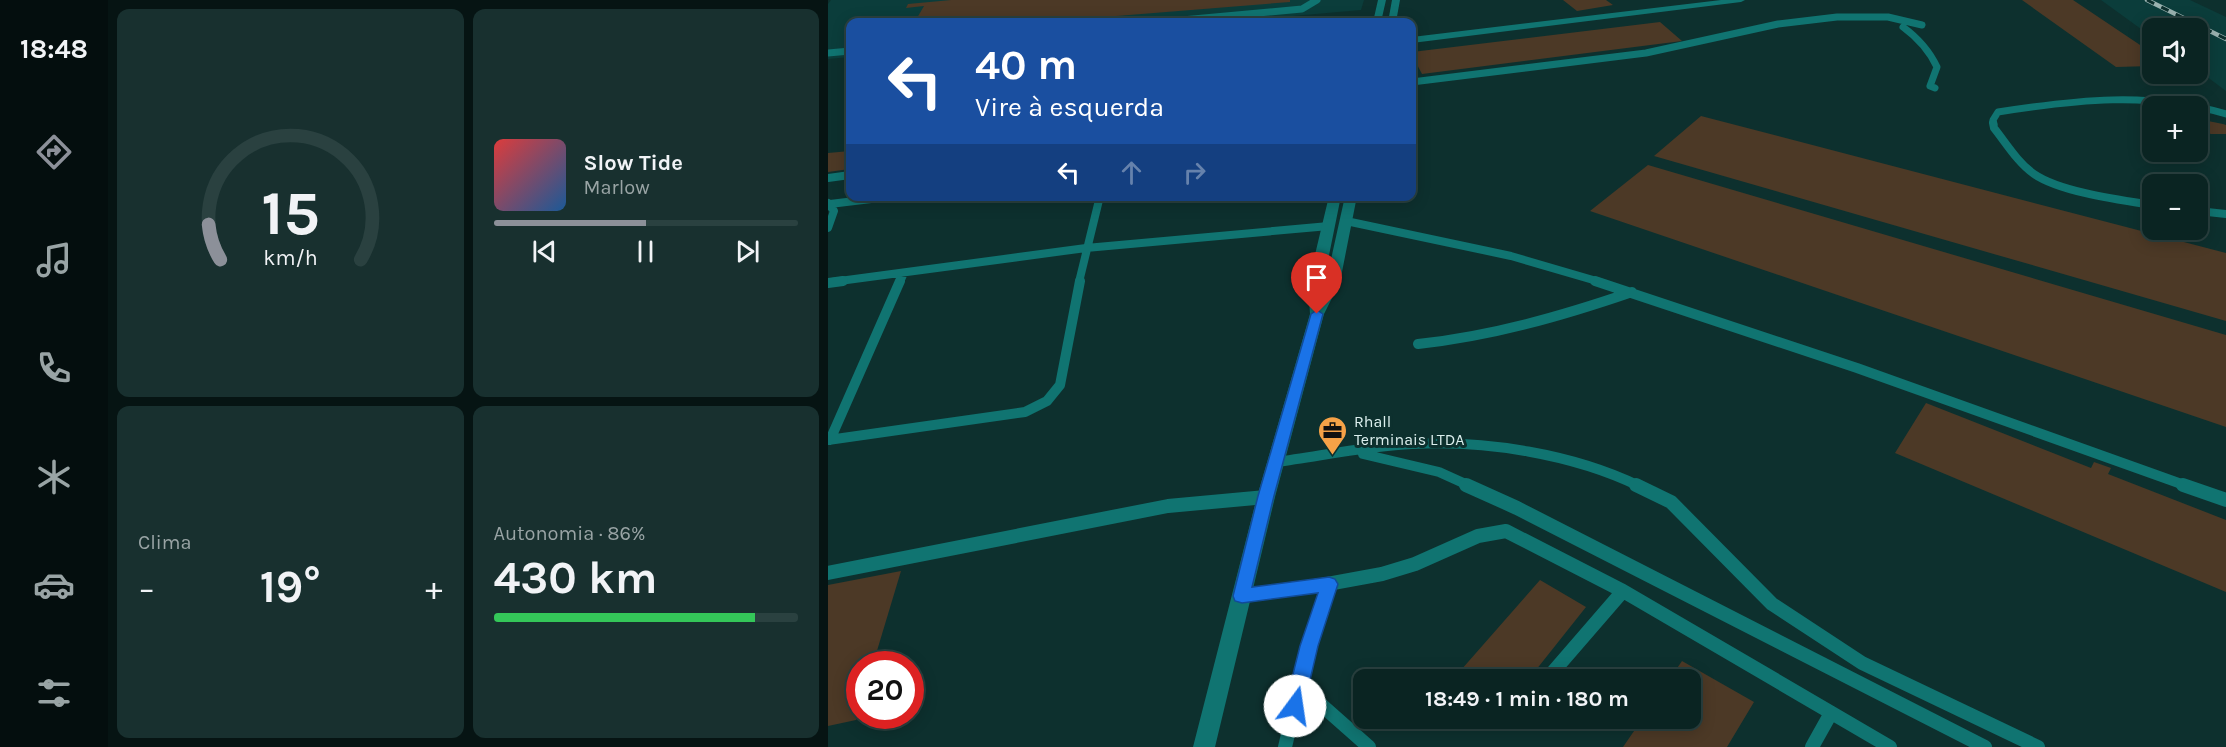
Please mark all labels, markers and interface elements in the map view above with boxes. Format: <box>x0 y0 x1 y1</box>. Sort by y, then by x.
map controls <box>2142 18 2208 240</box>
button: sound <box>2142 18 2208 84</box>
text: 18:48 <box>20 33 88 65</box>
text: 40 m <box>975 40 1077 90</box>
icon: left <box>876 42 954 120</box>
text: Vire à esquerda <box>975 91 1164 123</box>
button: + <box>2142 96 2208 162</box>
icon: directions <box>33 131 75 173</box>
text: Slow Tide <box>584 150 683 176</box>
icon: left <box>1052 156 1085 189</box>
icon: ahead <box>1115 156 1148 189</box>
icon: right <box>1178 156 1211 189</box>
button: − <box>2142 174 2208 240</box>
text: Marlow <box>584 176 650 199</box>
text: 15 <box>261 177 320 250</box>
icon: previous <box>528 235 561 268</box>
icon: pause <box>629 235 662 268</box>
icon: next <box>731 235 764 268</box>
icon: music <box>33 239 75 281</box>
text: km/h <box>263 246 317 271</box>
pin <box>1291 252 1342 314</box>
icon: arrive <box>1300 261 1333 294</box>
icon: phone <box>33 347 75 389</box>
place label: Rhall Terminais LTDA <box>1354 412 1464 449</box>
office icon: Rhall Terminais LTDA <box>1317 414 1349 456</box>
icon: climate <box>33 456 75 498</box>
text: Autonomia · 86% <box>494 522 646 545</box>
text: Clima <box>138 531 192 554</box>
text: 430 km <box>494 552 657 604</box>
text: 19° <box>260 561 321 613</box>
icon: car <box>33 564 75 606</box>
text: − <box>138 569 155 607</box>
text: + <box>425 569 442 607</box>
speed limit sign: 20 <box>846 651 924 729</box>
icon: filters <box>33 672 75 714</box>
position arrow <box>1263 674 1327 738</box>
text: 18:49 · 1 min · 180 m <box>1425 686 1629 712</box>

